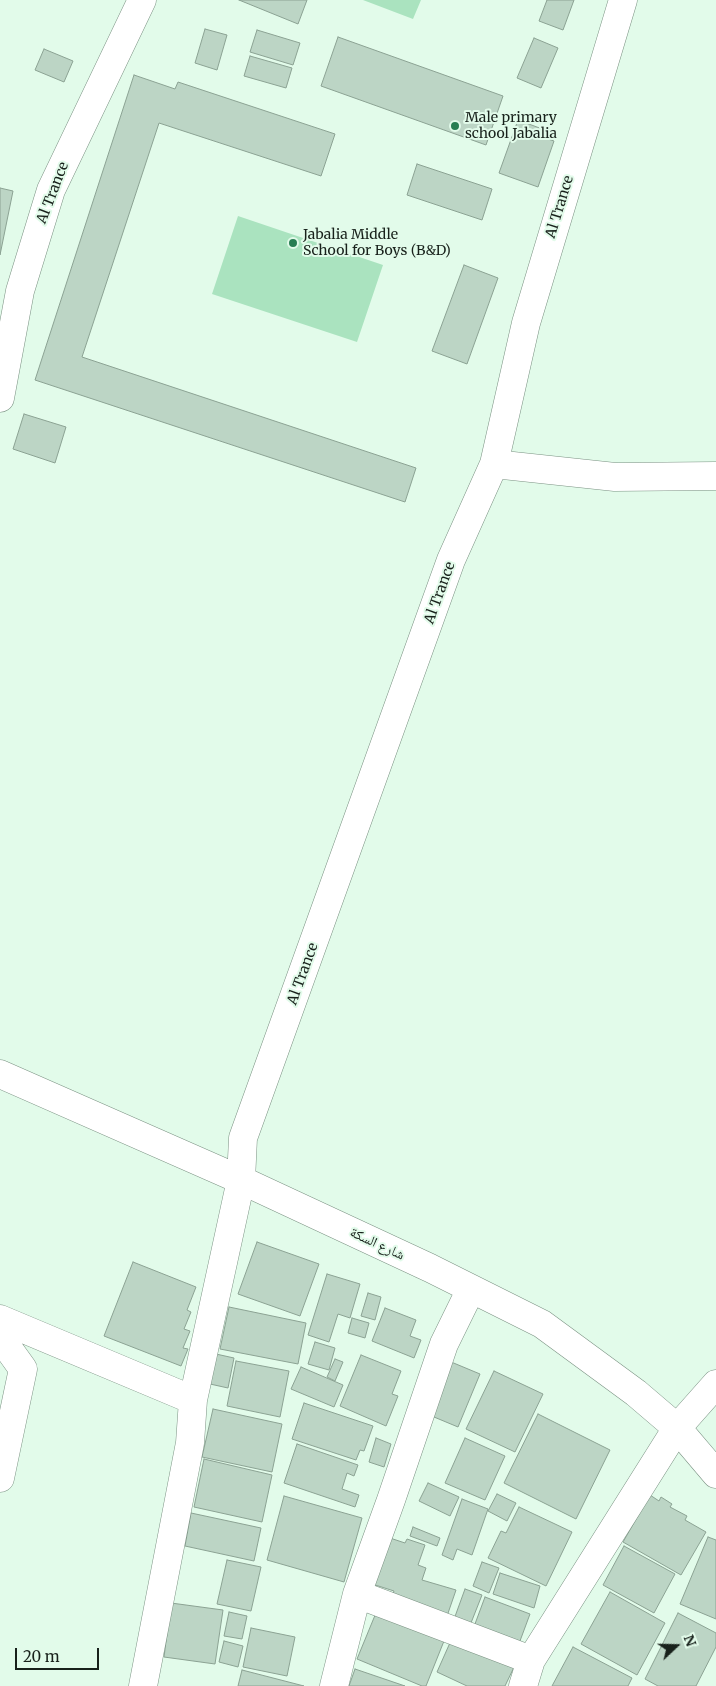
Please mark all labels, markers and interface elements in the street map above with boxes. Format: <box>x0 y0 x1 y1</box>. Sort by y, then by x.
place label: Male primary school Jabalia <box>465 110 557 142</box>
marker: Male primary school Jabalia <box>449 120 461 132</box>
street label: Al Trance <box>34 160 72 226</box>
street label: Al Trance <box>543 174 577 240</box>
place label: Jabalia Middle School for Boys (B&D) <box>303 227 451 260</box>
marker: Jabalia Middle School for Boys (B&D) <box>287 237 299 249</box>
street label: Al Trance <box>421 560 459 626</box>
street label: Al Trance <box>284 941 322 1007</box>
street label: شارع السكة <box>347 1224 407 1264</box>
north arrow <box>651 1621 701 1671</box>
text: N <box>680 1632 700 1649</box>
scale bar <box>18 1638 101 1670</box>
text: 20 m <box>23 1647 60 1666</box>

